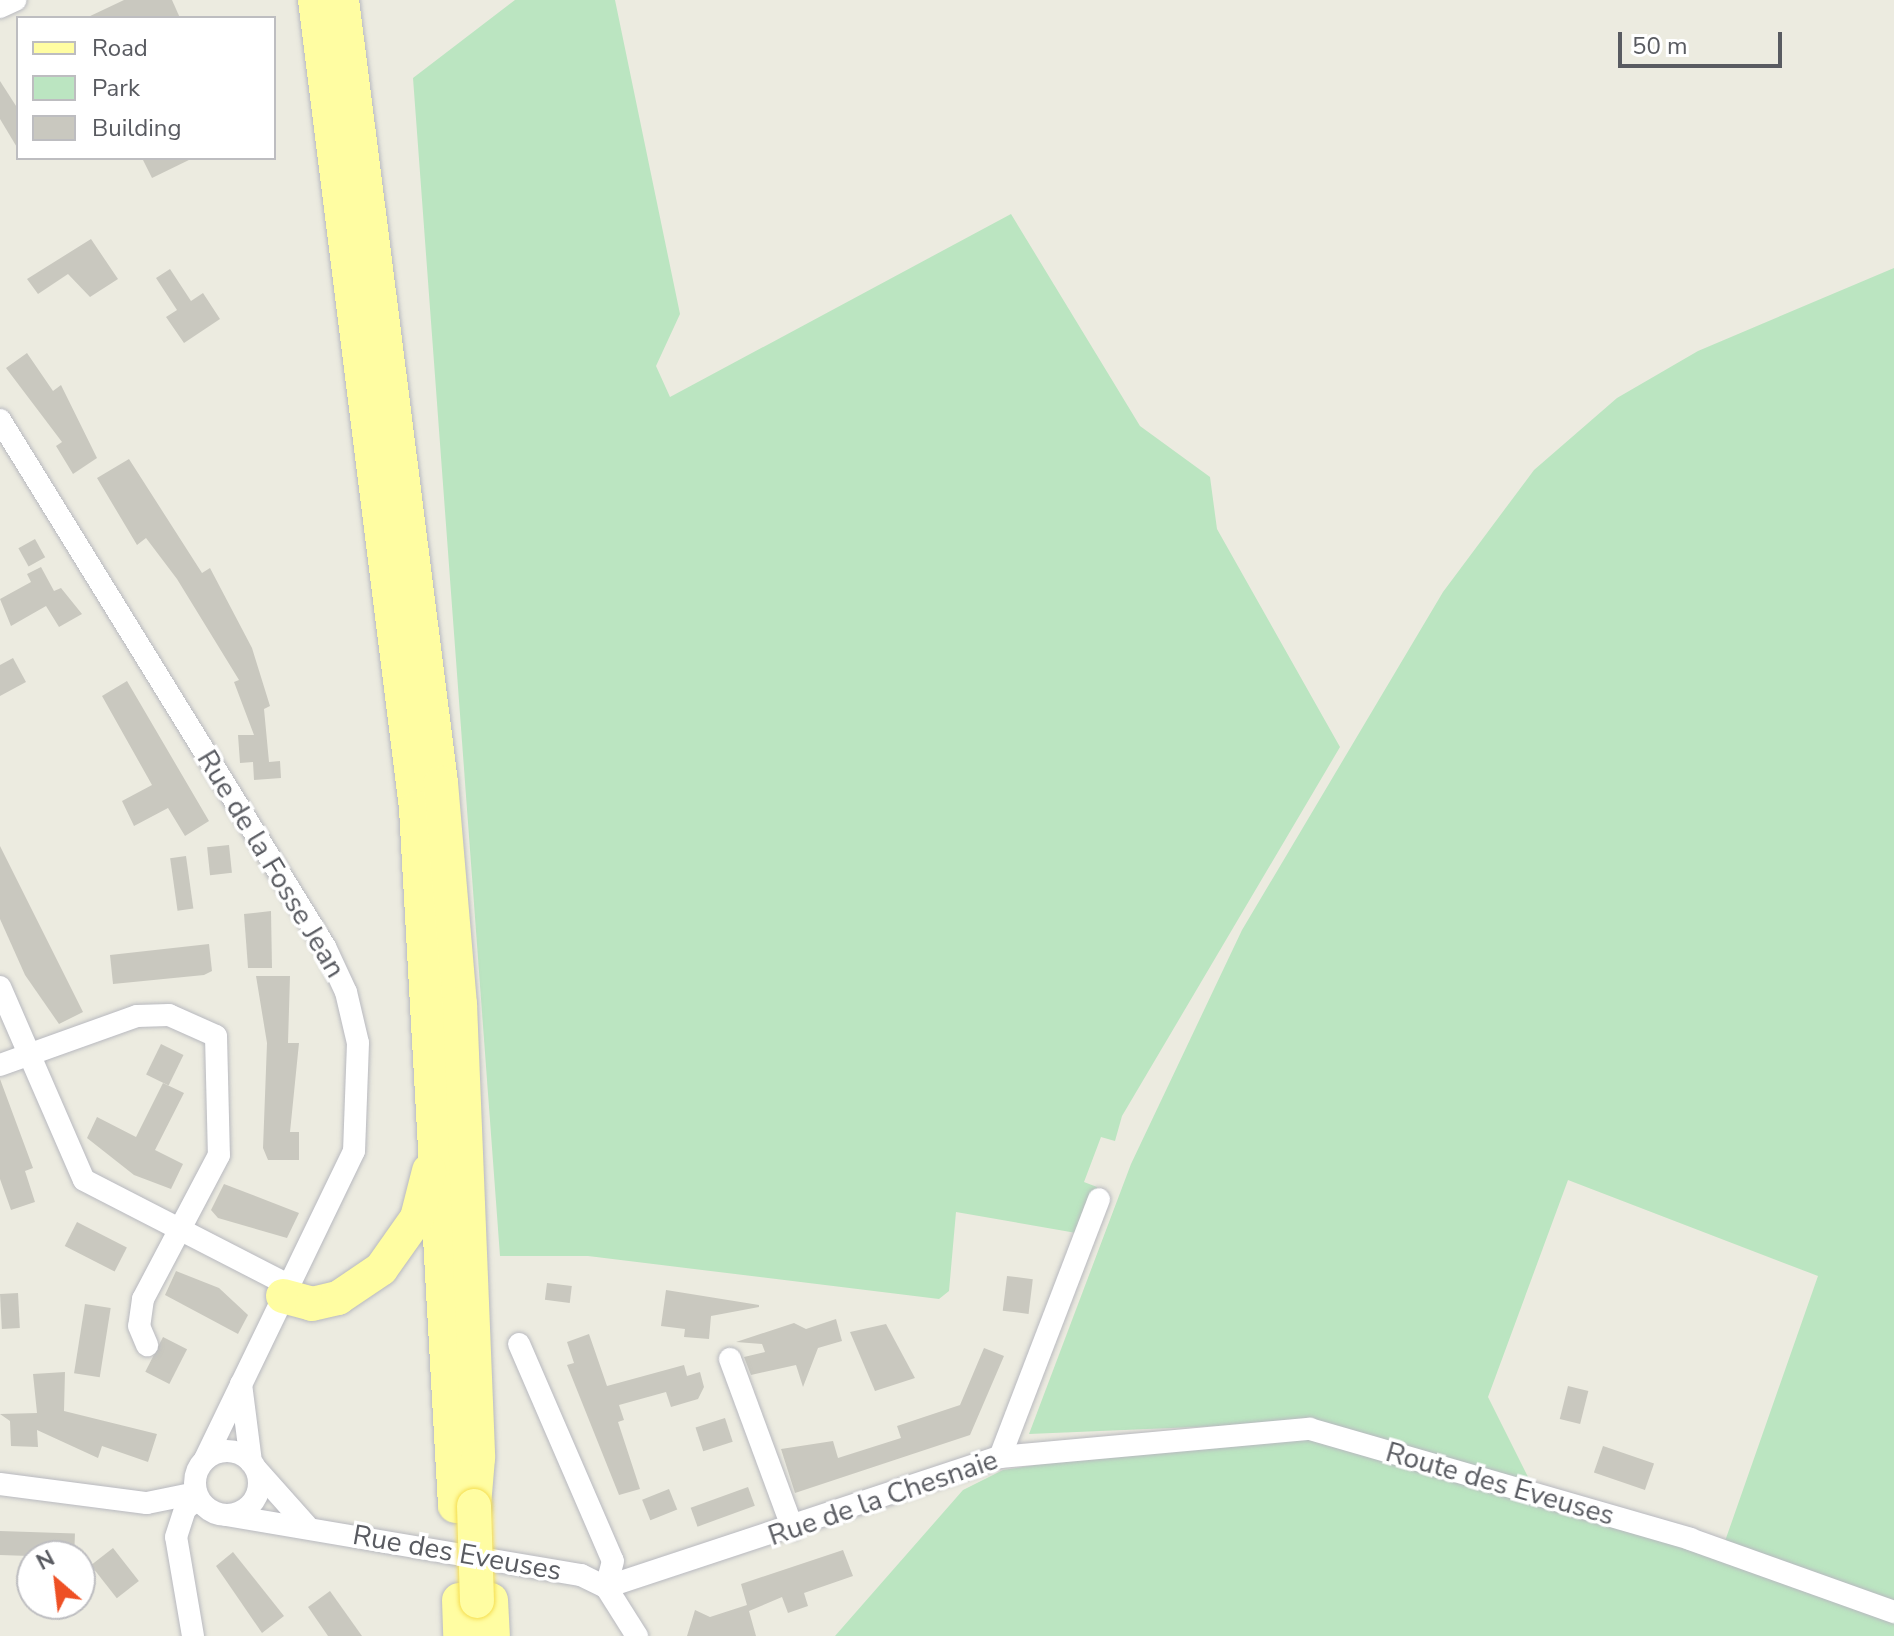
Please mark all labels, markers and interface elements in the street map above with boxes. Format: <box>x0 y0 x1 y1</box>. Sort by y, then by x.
legend <box>16 16 276 160</box>
scale bar <box>1622 16 1786 66</box>
text: 50 m <box>1632 30 1688 62</box>
text: Road <box>92 32 148 64</box>
text: Park <box>92 72 140 104</box>
text: Building <box>92 112 182 144</box>
street label: Rue de la Fosse Jean <box>190 744 352 984</box>
street label: Route des Eveuses <box>1382 1435 1618 1533</box>
street label: Rue de la Chesnaie <box>764 1443 1002 1553</box>
street label: Rue des Eveuses <box>350 1518 564 1588</box>
north arrow <box>16 1540 96 1620</box>
text: N <box>31 1543 60 1578</box>

